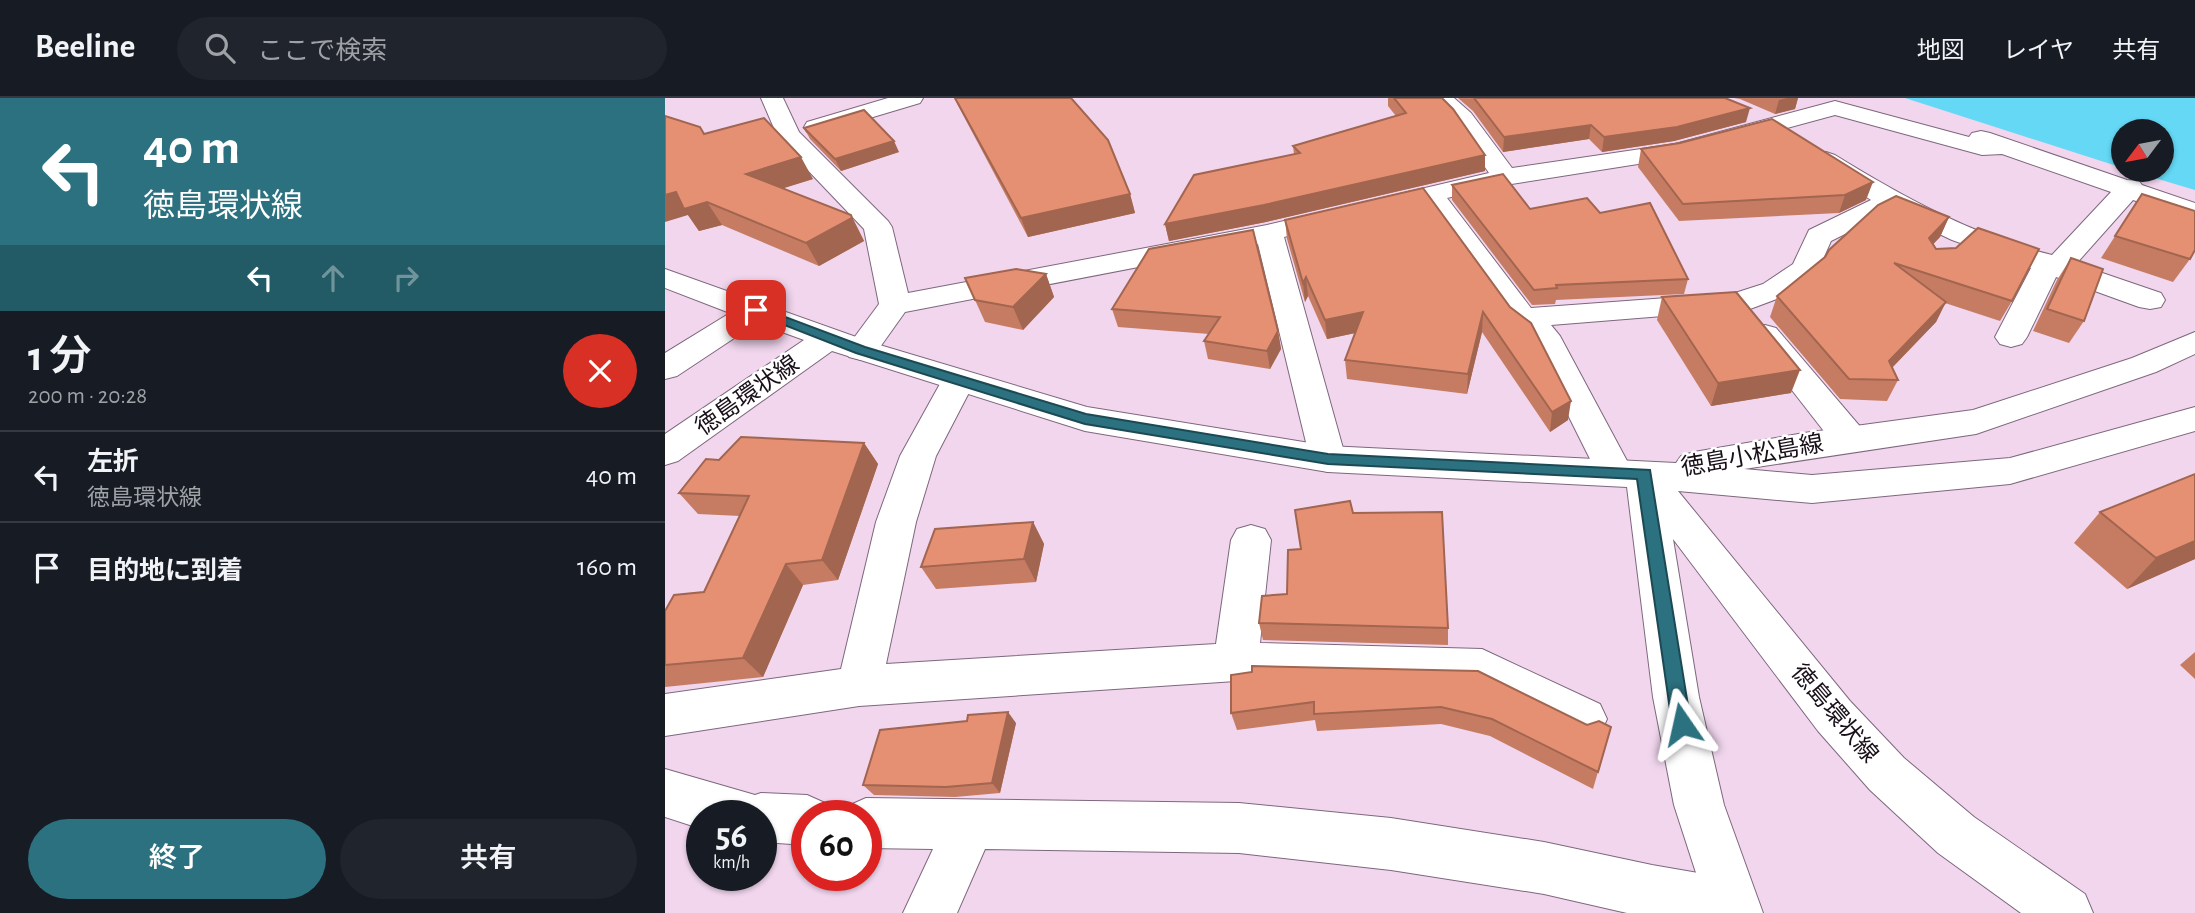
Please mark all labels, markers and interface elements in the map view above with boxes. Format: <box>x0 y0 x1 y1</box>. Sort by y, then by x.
search box <box>177 17 667 80</box>
icon: search <box>201 29 239 67</box>
text: Beeline <box>35 31 135 64</box>
text: ここで検索 <box>257 38 387 64</box>
text: 地図 <box>1917 39 1965 63</box>
text: レイヤ <box>2003 39 2074 63</box>
text: 共有 <box>2112 39 2160 63</box>
north arrow <box>2111 119 2173 182</box>
map controls <box>2111 119 2174 182</box>
text: 40 m <box>143 124 240 173</box>
icon: left <box>28 126 119 217</box>
text: 徳島環状線 <box>143 190 303 222</box>
icon: left <box>241 259 279 297</box>
icon: ahead <box>314 259 352 297</box>
icon: right <box>387 259 425 297</box>
pin <box>726 280 786 340</box>
icon: arrive <box>737 291 775 329</box>
button: close <box>563 334 637 408</box>
text: 1 分 <box>28 336 91 378</box>
street label: 徳島環状線 <box>690 350 804 440</box>
text: 200 m · 20:28 <box>28 385 147 408</box>
street label: 徳島小松島線 <box>1679 430 1825 480</box>
text: 左折 <box>87 449 139 475</box>
icon: left <box>28 458 66 496</box>
text: 40 m <box>586 463 637 489</box>
text: 徳島環状線 <box>87 487 202 510</box>
icon: arrive <box>28 549 66 587</box>
text: 160 m <box>577 554 637 580</box>
text: 目的地に到着 <box>87 558 243 584</box>
street label: 徳島環状線 <box>1786 659 1884 767</box>
position arrow <box>1645 687 1719 761</box>
speed limit sign: 60 <box>791 800 882 891</box>
button: 終了 <box>28 819 326 899</box>
button: 共有 <box>340 819 637 899</box>
text: 56 <box>715 819 748 854</box>
text: km/h <box>713 854 750 872</box>

